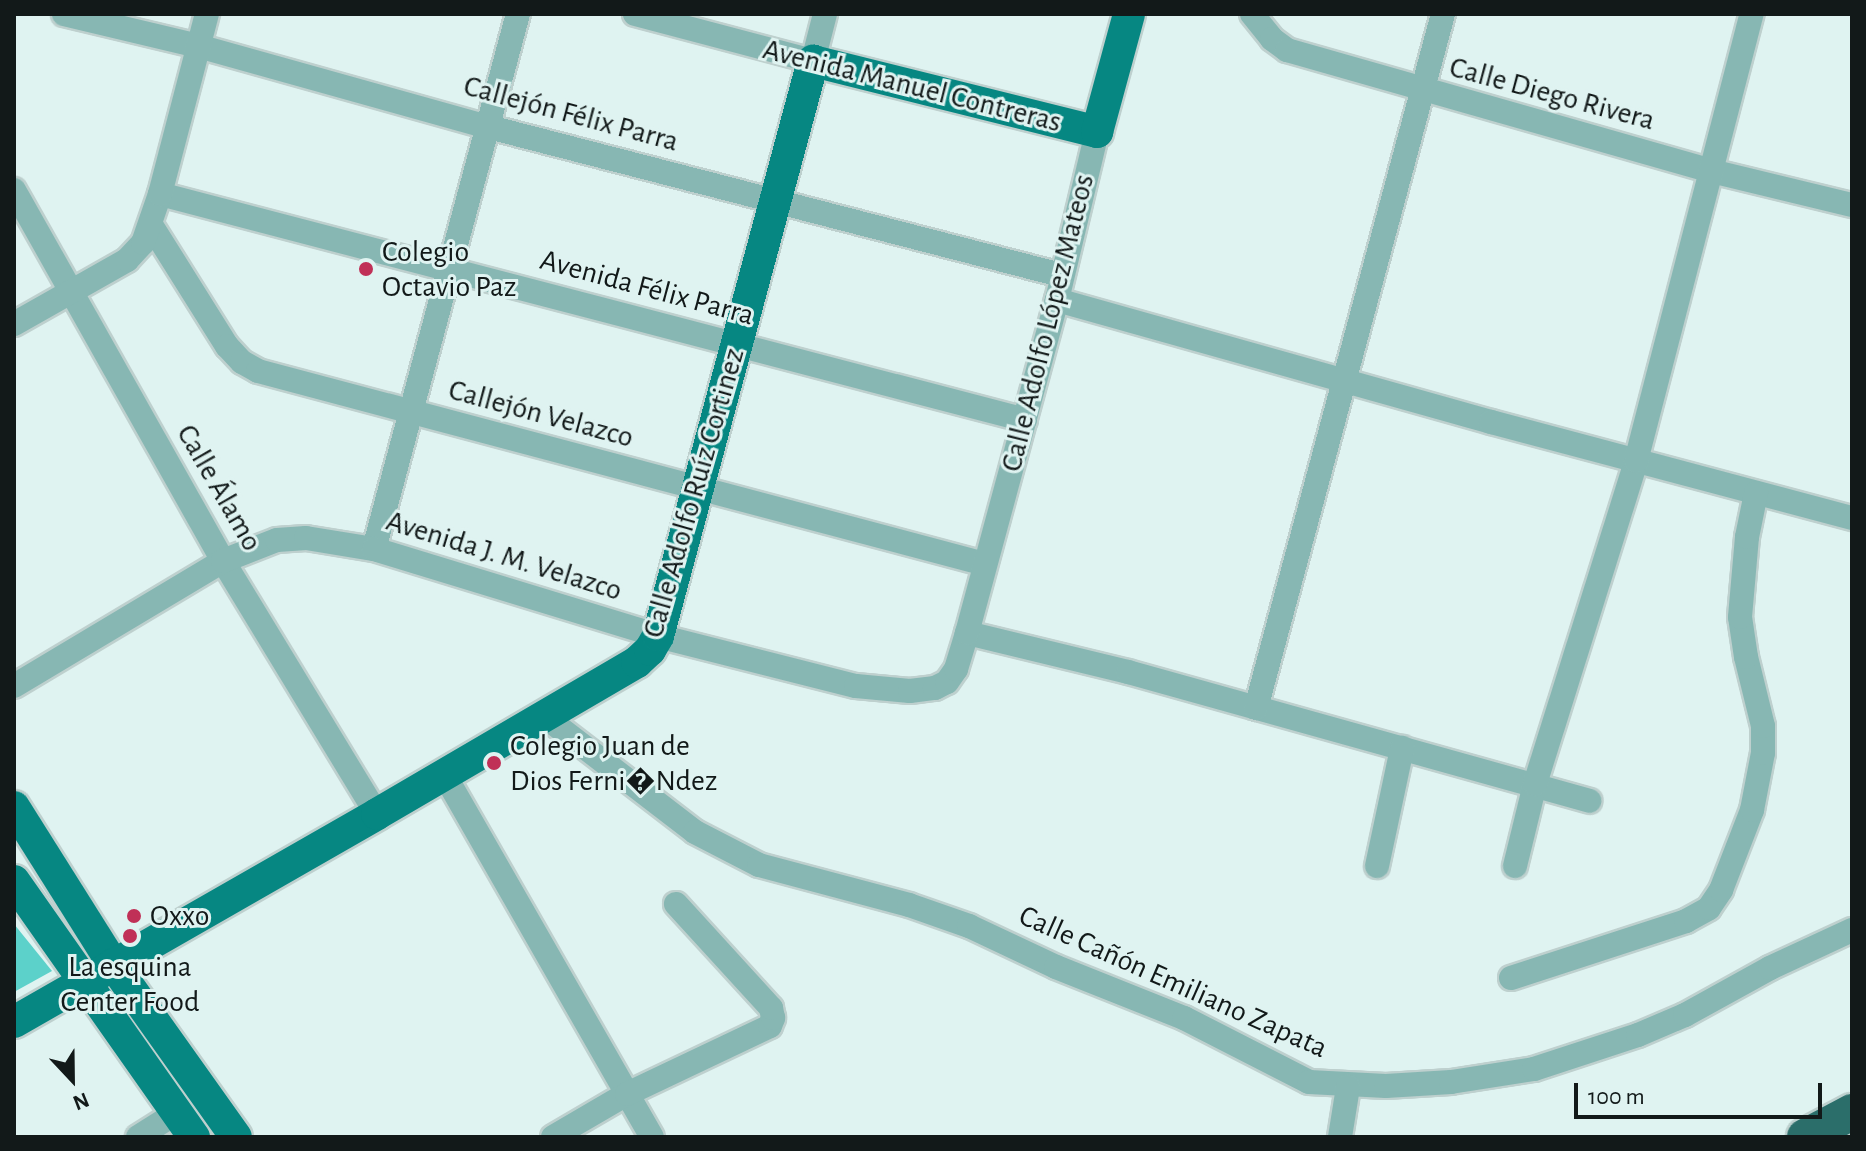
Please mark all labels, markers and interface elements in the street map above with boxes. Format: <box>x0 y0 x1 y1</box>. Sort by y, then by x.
street label: Avenida Manuel Contreras <box>759 32 1065 140</box>
street label: Calle Diego Rivera <box>1446 49 1658 139</box>
street label: Callejón Félix Parra <box>460 68 682 160</box>
street label: Calle Adolfo López Mateos <box>994 171 1102 475</box>
place label: Colegio Octavio Paz <box>382 234 516 304</box>
street label: Avenida Félix Parra <box>536 242 758 334</box>
marker: Colegio Octavio Paz <box>357 260 375 278</box>
street label: Calle Adolfo Ruíz Cortinez <box>635 344 753 642</box>
street label: Callejón Velazco <box>445 372 637 456</box>
street label: Calle Álamo <box>168 418 270 558</box>
street label: Avenida J. M. Velazco <box>382 503 626 609</box>
place label: Colegio Juan de Dios Ferni�Ndez <box>510 728 717 798</box>
marker: Colegio Juan de Dios Ferni�Ndez <box>485 754 503 772</box>
place label: Oxxo <box>150 898 209 934</box>
street label: Calle Cañón Emiliano Zapata <box>1013 898 1333 1066</box>
marker: Oxxo <box>125 907 143 925</box>
marker: La esquina Center Food <box>121 927 139 945</box>
place label: La esquina Center Food <box>61 949 199 1020</box>
north arrow <box>32 1039 112 1119</box>
scale bar <box>1578 1067 1826 1117</box>
text: 100 m <box>1588 1085 1645 1109</box>
text: N <box>70 1088 92 1114</box>

